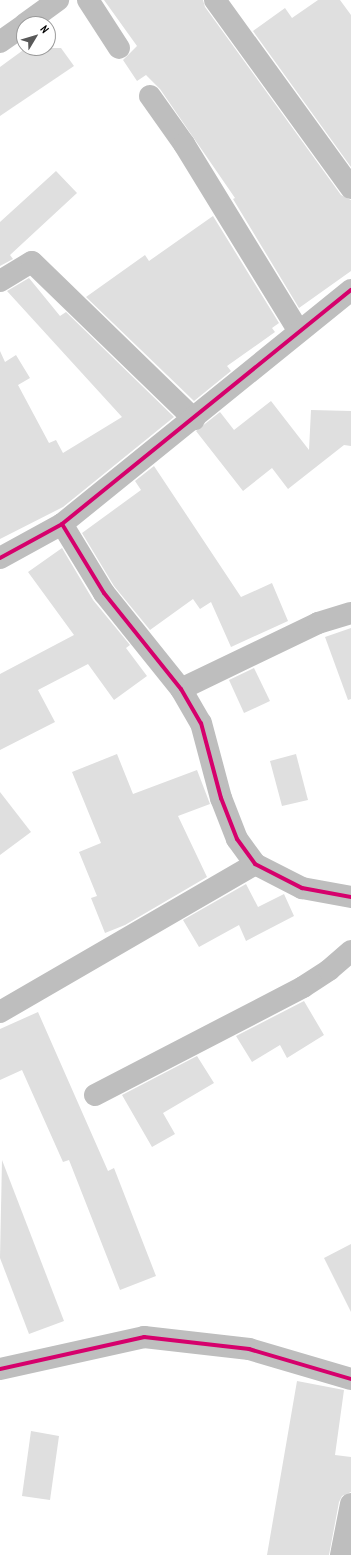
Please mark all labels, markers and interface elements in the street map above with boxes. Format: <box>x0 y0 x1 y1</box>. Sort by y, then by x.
north arrow <box>16 16 56 56</box>
text: N <box>37 23 52 36</box>

